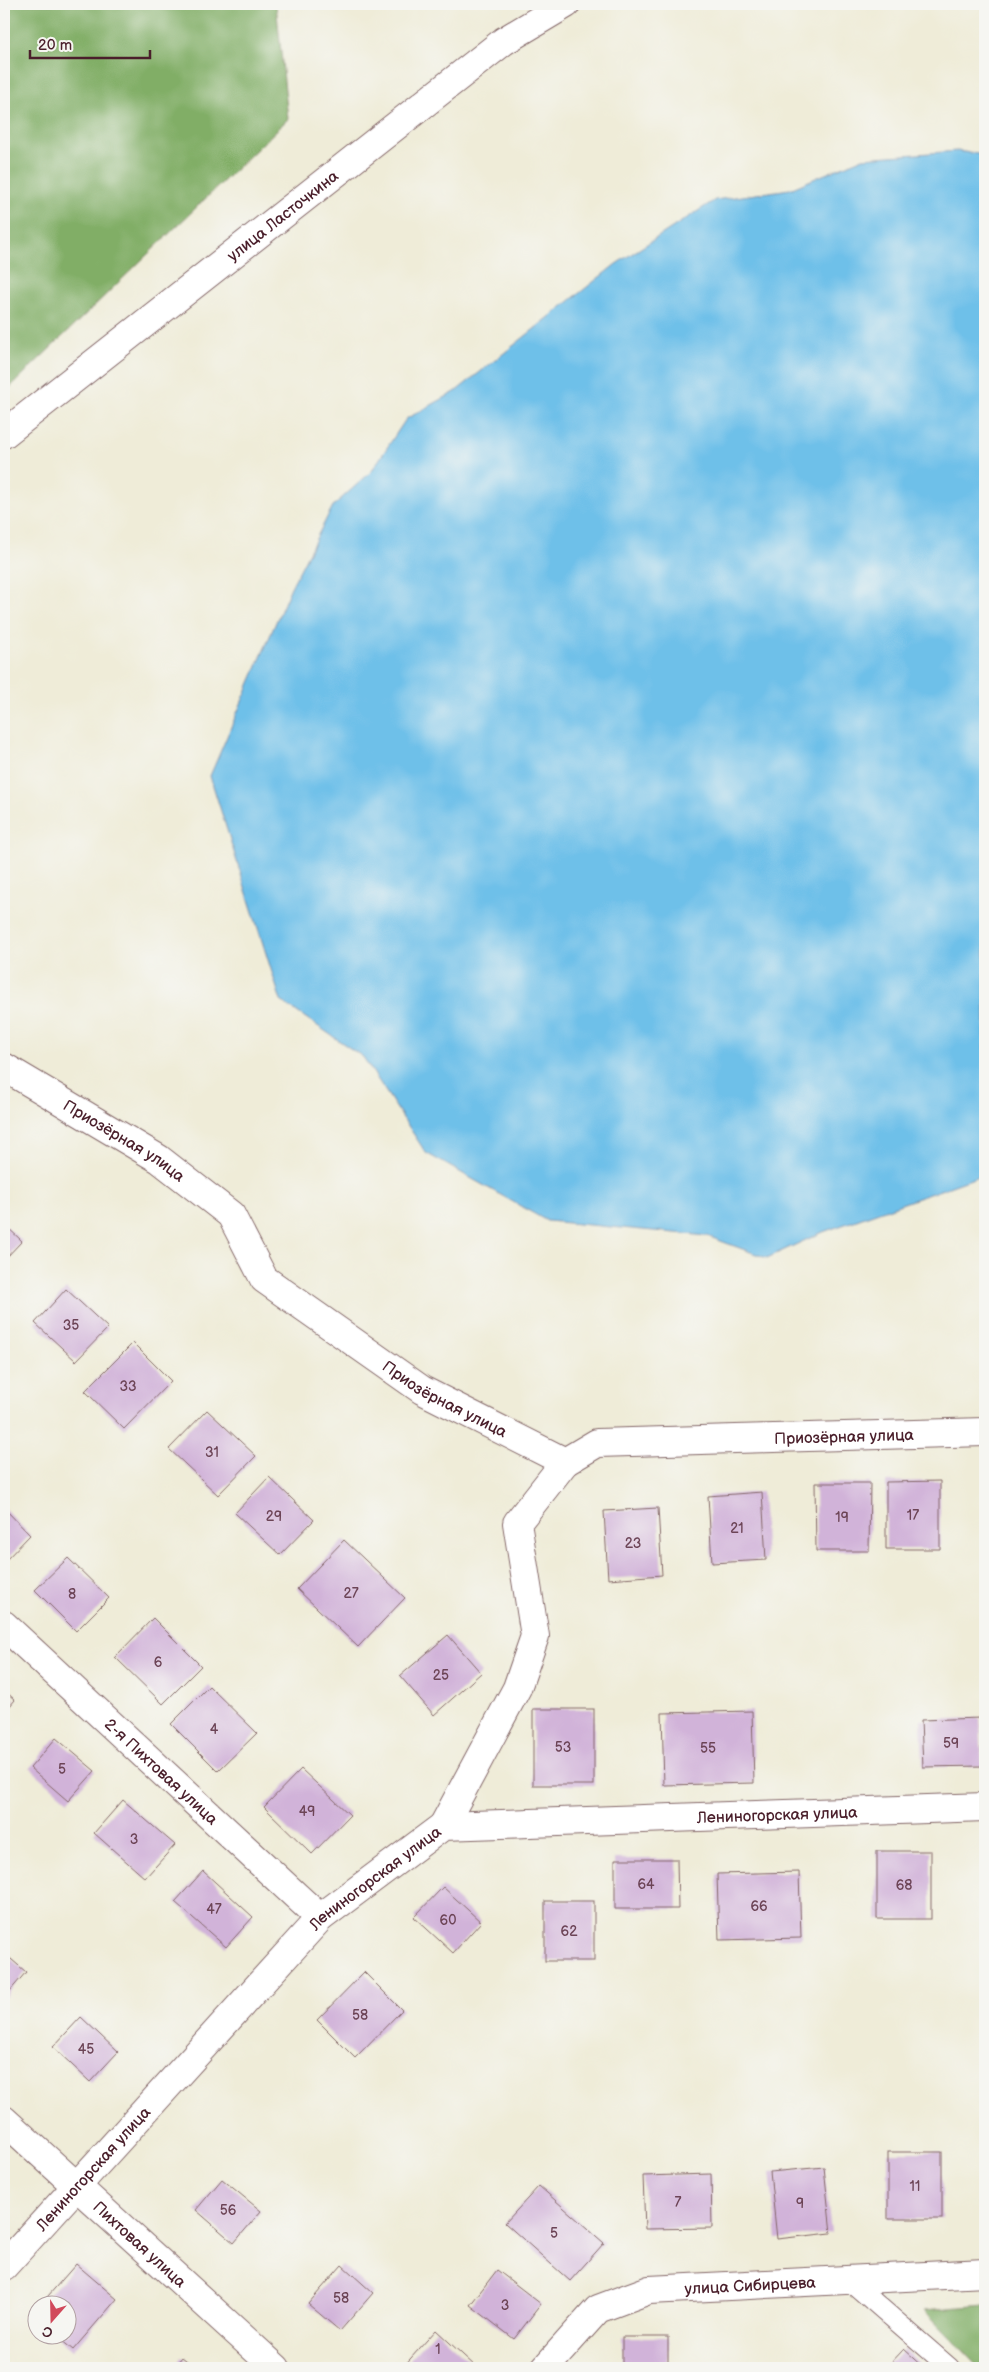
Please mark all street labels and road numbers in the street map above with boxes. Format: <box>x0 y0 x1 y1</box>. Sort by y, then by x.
street label: улица Ласточкина <box>224 167 343 266</box>
street label: Приозёрная улица <box>60 1096 189 1187</box>
street label: Приозёрная улица <box>378 1357 510 1442</box>
street label: Приозёрная улица <box>774 1426 915 1449</box>
street label: 2-я Пихтовая улица <box>100 1715 222 1830</box>
street label: Лениногорская улица <box>695 1803 858 1828</box>
street label: Лениногорская улица <box>305 1822 446 1935</box>
street label: Лениногорская улица <box>32 2103 155 2236</box>
street label: Пихтовая улица <box>89 2198 190 2293</box>
street label: улица Сибирцева <box>684 2274 817 2299</box>

